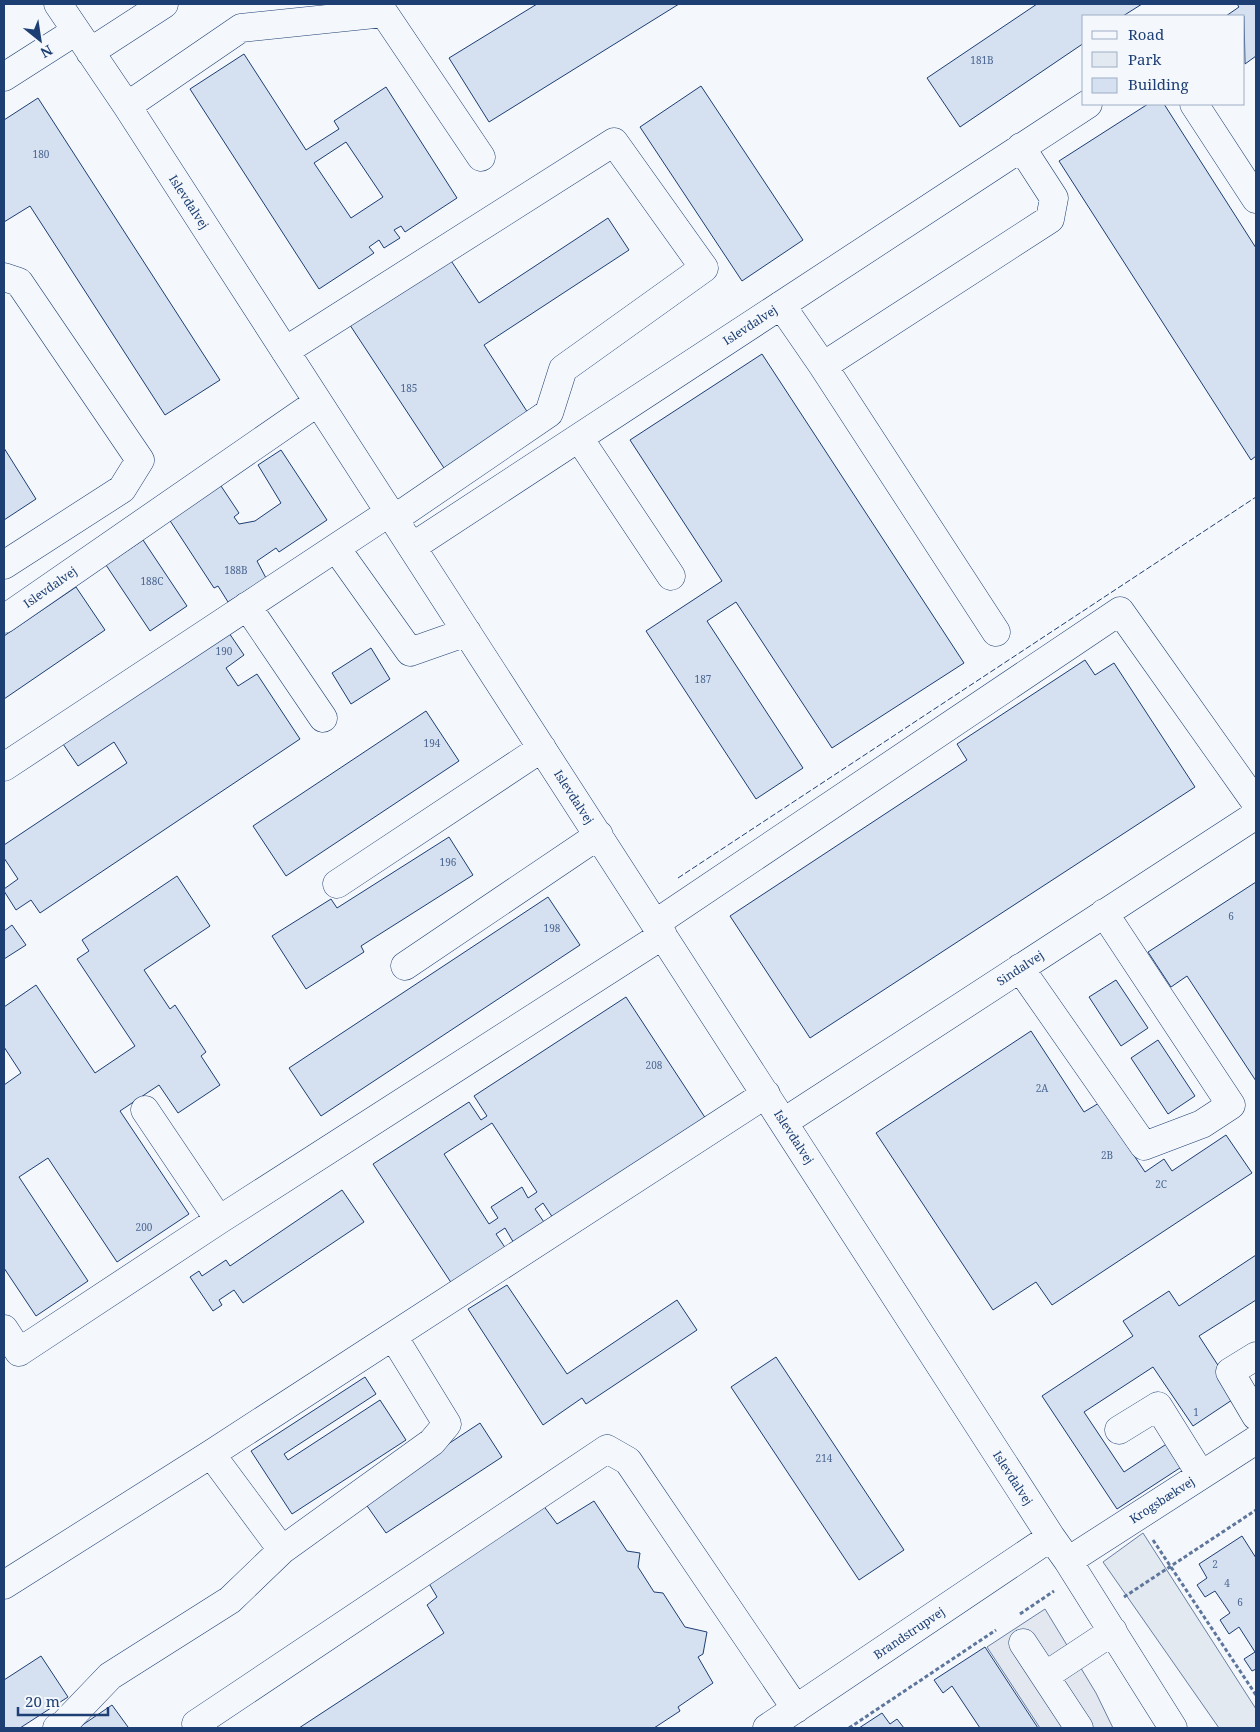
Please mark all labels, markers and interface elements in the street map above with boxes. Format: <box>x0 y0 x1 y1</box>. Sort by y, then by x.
north arrow <box>15 15 65 65</box>
legend <box>1082 15 1245 105</box>
text: Road <box>1128 24 1164 44</box>
text: N <box>37 41 56 63</box>
text: Park <box>1128 49 1162 69</box>
house number: 181B <box>970 53 994 67</box>
text: Building <box>1128 74 1189 94</box>
house number: 180 <box>33 147 50 161</box>
street label: Islevdalvej <box>165 171 213 233</box>
street label: Islevdalvej <box>719 301 781 349</box>
house number: 185 <box>401 381 417 395</box>
street label: Islevdalvej <box>20 562 80 612</box>
house number: 188B <box>224 563 248 577</box>
house number: 188C <box>141 574 163 588</box>
house number: 190 <box>216 644 233 658</box>
house number: 187 <box>695 672 712 686</box>
house number: 194 <box>424 736 441 750</box>
street label: Islevdalvej <box>550 766 598 828</box>
house number: 196 <box>440 855 457 869</box>
house number: 6 <box>1228 909 1234 923</box>
house number: 198 <box>544 921 561 935</box>
street label: Sindalvej <box>993 946 1047 990</box>
house number: 208 <box>646 1058 663 1072</box>
house number: 2A <box>1036 1081 1049 1095</box>
street label: Islevdalvej <box>770 1106 818 1168</box>
house number: 2B <box>1101 1148 1113 1162</box>
house number: 2C <box>1155 1177 1167 1191</box>
house number: 200 <box>136 1220 153 1234</box>
house number: 1 <box>1193 1405 1199 1419</box>
street label: Islevdalvej <box>989 1447 1037 1509</box>
house number: 214 <box>816 1451 833 1465</box>
street label: Krogsbækvej <box>1126 1473 1198 1527</box>
house number: 2 <box>1212 1557 1218 1571</box>
house number: 4 <box>1224 1576 1230 1590</box>
house number: 6 <box>1237 1595 1243 1609</box>
street label: Brandstrupvej <box>870 1603 948 1663</box>
scale bar <box>18 1684 108 1716</box>
text: 20 m <box>25 1691 60 1711</box>

